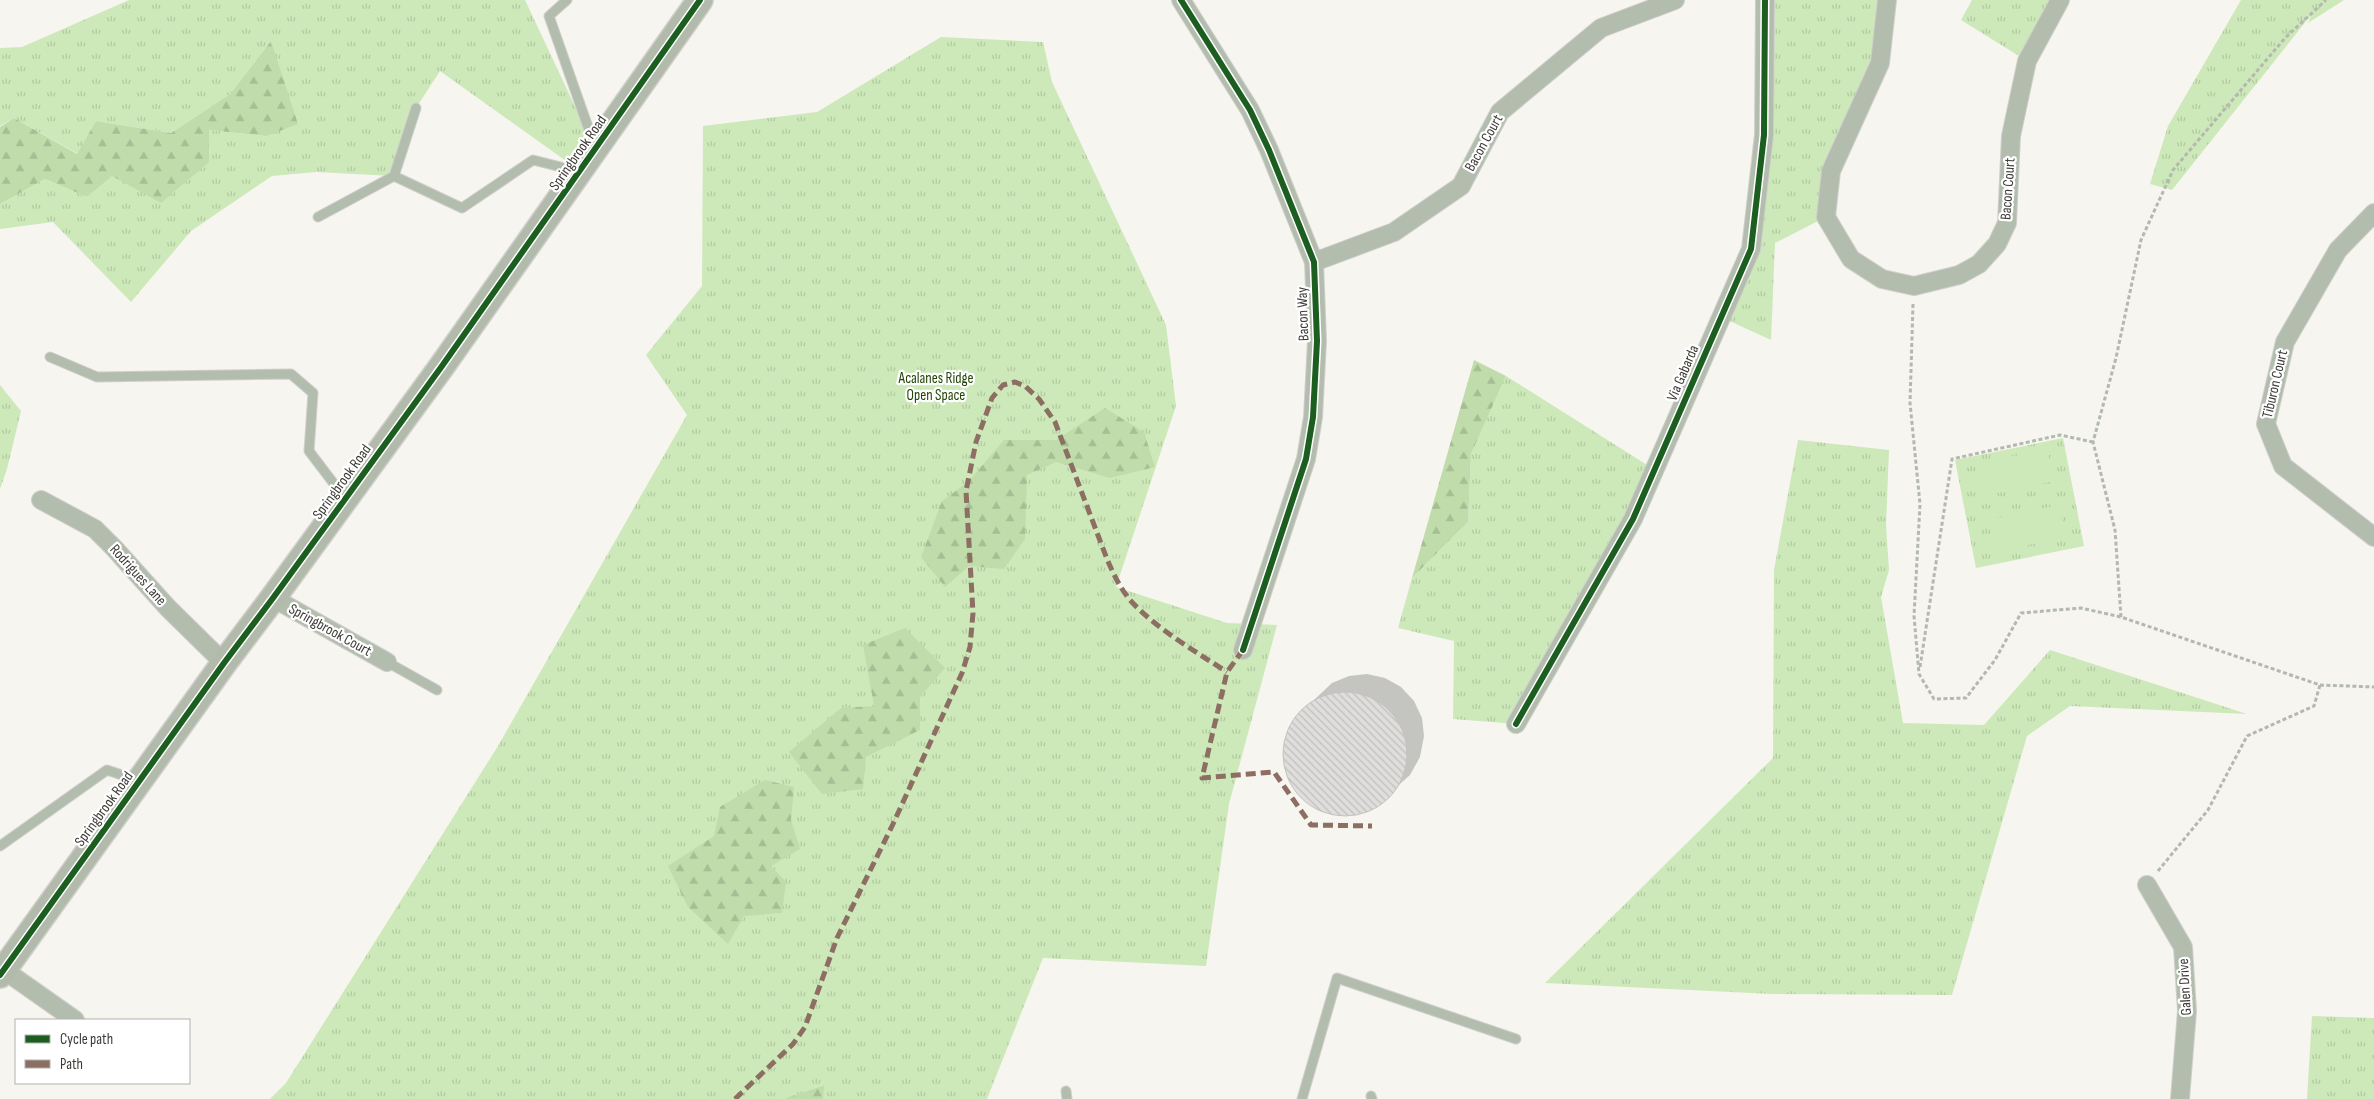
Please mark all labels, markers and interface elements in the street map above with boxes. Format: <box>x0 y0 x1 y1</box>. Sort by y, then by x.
street label: Bacon Court <box>1461 111 1508 175</box>
street label: Springbrook Road <box>545 112 611 194</box>
street label: Bacon Court <box>1996 157 2020 221</box>
street label: Bacon Way <box>1293 286 1313 341</box>
street label: Via Gabarda <box>1663 342 1703 404</box>
street label: Tiburon Court <box>2258 348 2292 420</box>
park label: Acalanes Ridge Open Space <box>898 369 973 405</box>
street label: Springbrook Road <box>308 441 376 523</box>
street label: Rodrigues Lane <box>105 540 171 610</box>
street label: Springbrook Court <box>285 599 375 661</box>
street label: Springbrook Road <box>70 768 138 850</box>
street label: Galen Drive <box>2174 958 2196 1016</box>
legend <box>15 1019 190 1084</box>
text: Cycle path <box>60 1030 113 1049</box>
text: Path <box>60 1055 83 1074</box>

